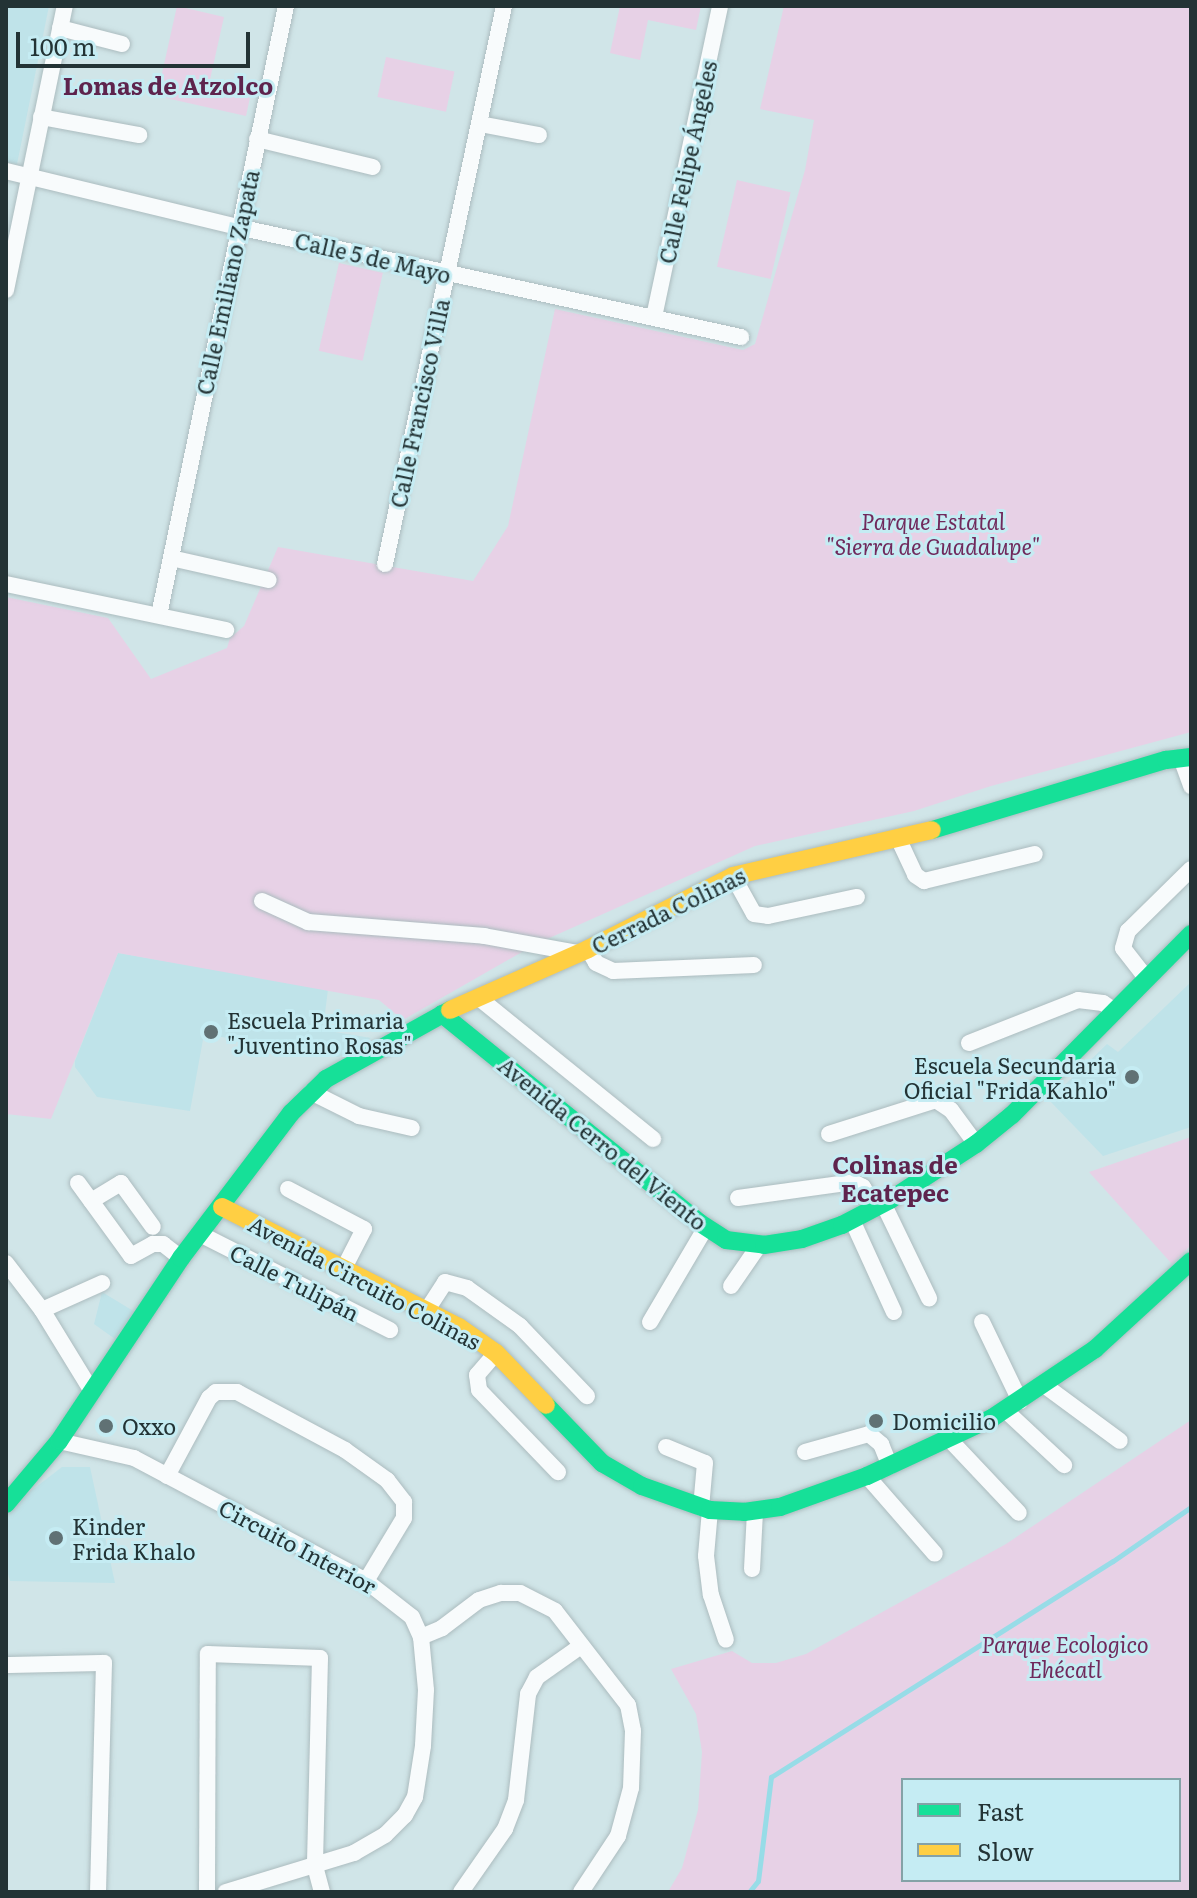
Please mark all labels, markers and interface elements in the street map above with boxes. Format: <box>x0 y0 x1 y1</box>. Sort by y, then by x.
scale bar <box>20 16 254 66</box>
text: 100 m <box>30 28 96 63</box>
street label: Calle Felipe Ángeles <box>653 58 721 266</box>
district label: Lomas de Atzolco <box>63 71 273 99</box>
street label: Calle Emiliano Zapata <box>190 167 264 397</box>
street label: Calle 5 de Mayo <box>292 226 454 288</box>
street label: Calle Francisco Villa <box>384 296 454 510</box>
park label: Parque Estatal "Sierra de Guadalupe" <box>826 507 1040 558</box>
street label: Cerrada Colinas <box>587 861 749 959</box>
place label: Escuela Primaria "Juventino Rosas" <box>227 1006 412 1058</box>
marker: Escuela Primaria "Juventino Rosas" <box>202 1023 220 1041</box>
street label: Avenida Cerro del Viento <box>494 1051 712 1235</box>
place label: Escuela Secundaria Oficial "Frida Kahlo" <box>904 1051 1116 1102</box>
marker: Escuela Secundaria Oficial "Frida Kahlo" <box>1123 1068 1141 1086</box>
district label: Colinas de Ecatepec <box>832 1150 958 1206</box>
street label: Avenida Circuito Colinas <box>245 1210 485 1354</box>
street label: Calle Tulipán <box>226 1238 364 1326</box>
place label: Domicilio <box>892 1408 996 1434</box>
marker: Domicilio <box>867 1412 885 1430</box>
place label: Oxxo <box>122 1413 176 1439</box>
marker: Oxxo <box>97 1417 115 1435</box>
street label: Circuito Interior <box>215 1493 381 1599</box>
place label: Kinder Frida Khalo <box>72 1512 196 1564</box>
marker: Kinder Frida Khalo <box>47 1529 65 1547</box>
park label: Parque Ecologico Ehécatl <box>981 1630 1149 1682</box>
legend <box>901 1778 1181 1882</box>
text: Fast <box>977 1793 1024 1828</box>
text: Slow <box>977 1833 1034 1868</box>

